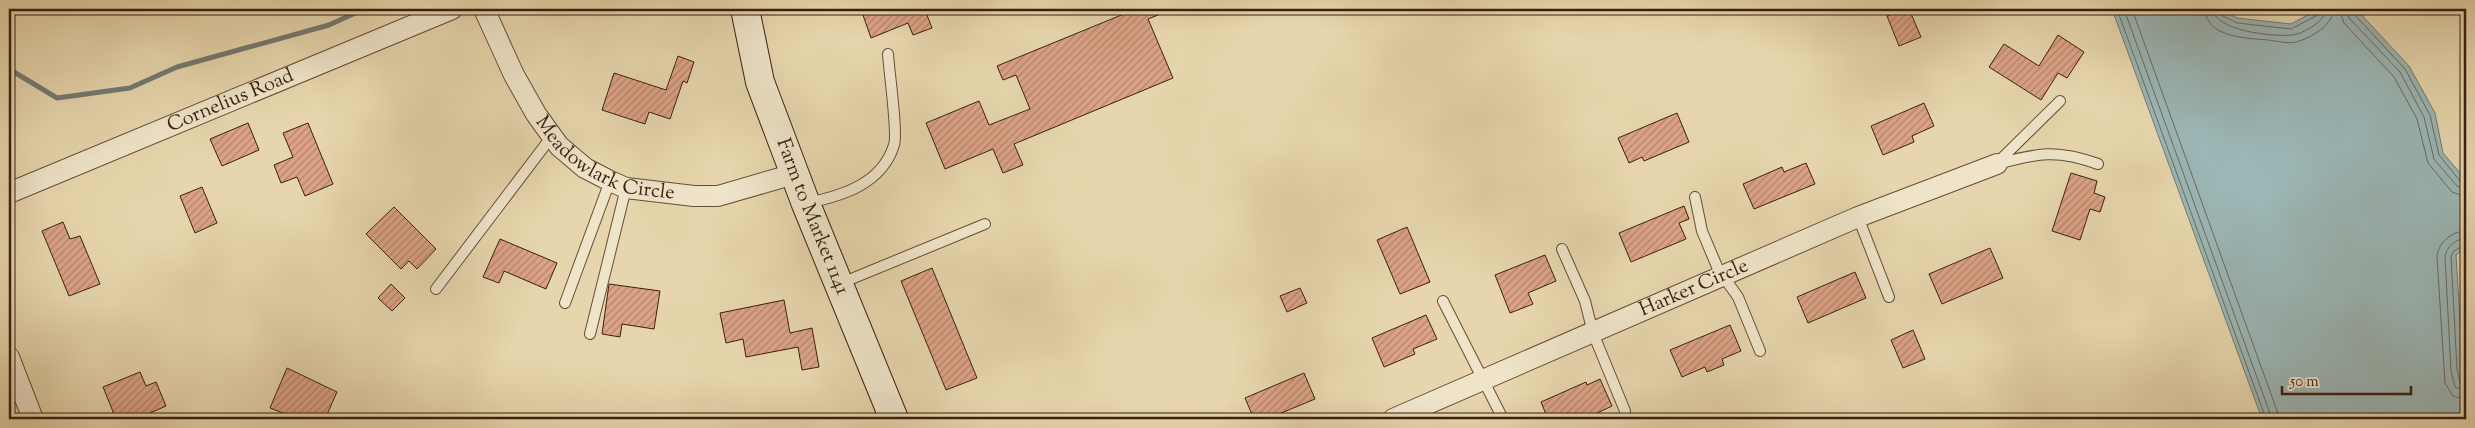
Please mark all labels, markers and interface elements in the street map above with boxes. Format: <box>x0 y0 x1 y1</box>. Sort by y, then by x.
street label: Cornelius Road <box>163 62 298 140</box>
street label: Meadowlark Circle <box>527 110 676 208</box>
street label: Farm to Market 1141 <box>768 134 856 300</box>
street label: Harker Circle <box>1635 252 1753 325</box>
scale bar <box>2282 363 2411 395</box>
text: 50 m <box>2289 372 2319 393</box>

